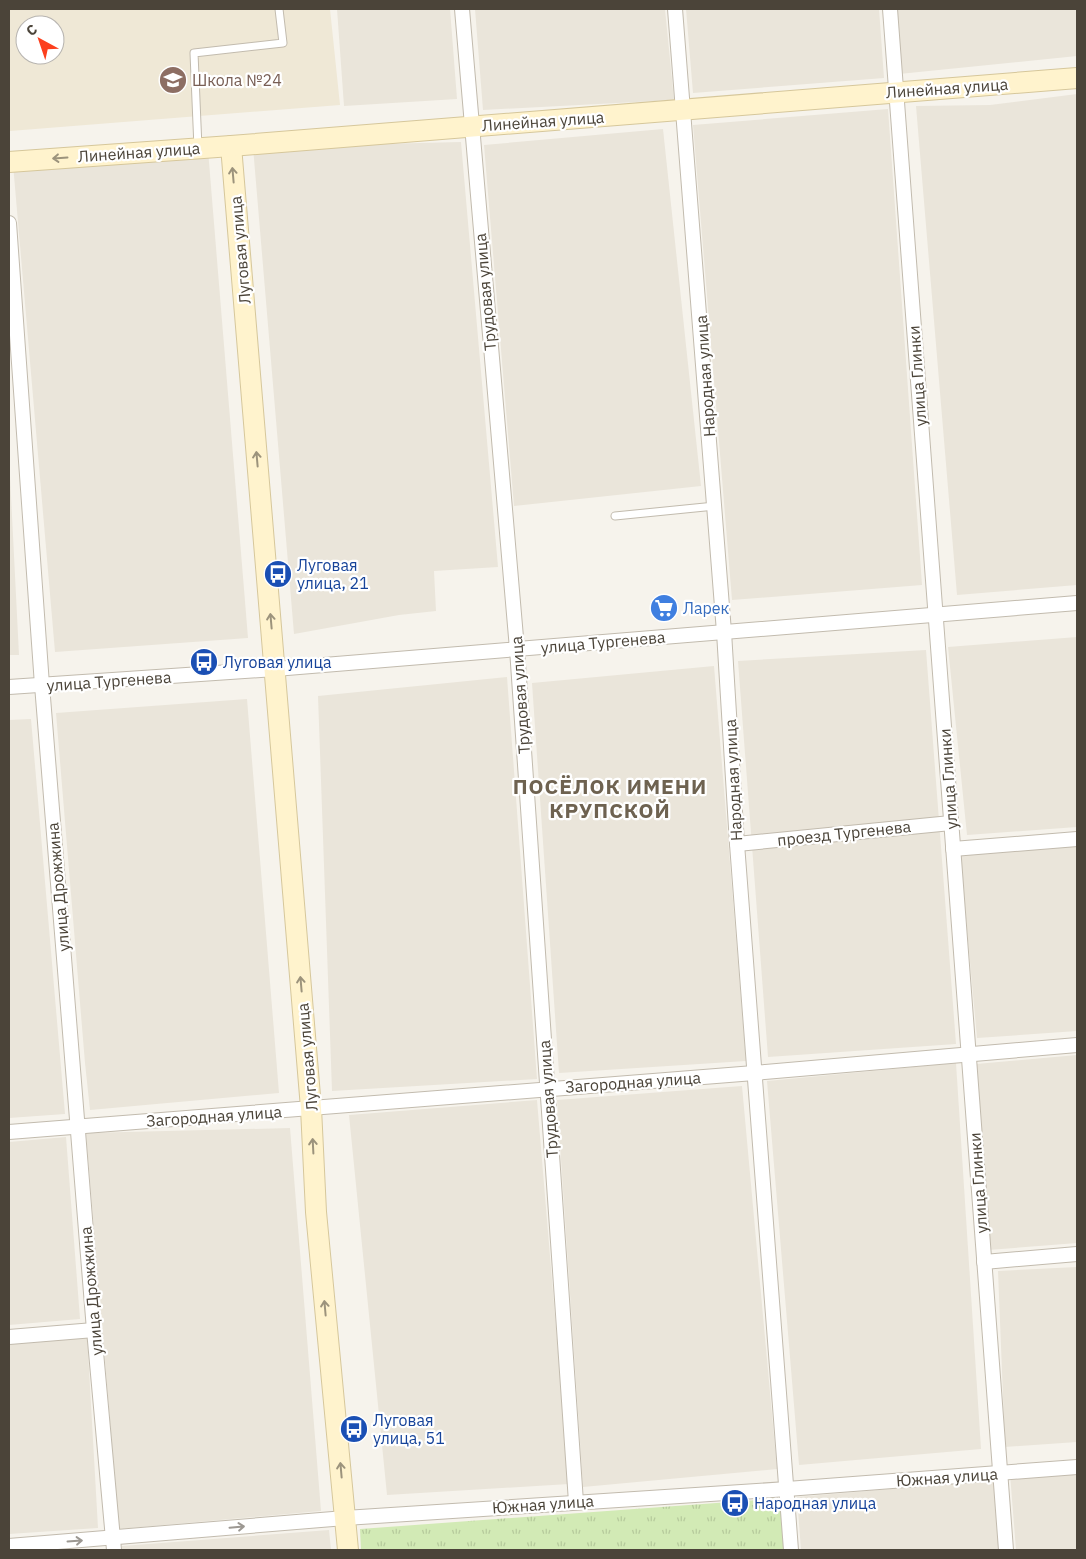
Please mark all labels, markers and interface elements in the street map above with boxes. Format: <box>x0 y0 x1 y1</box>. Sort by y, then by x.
north arrow <box>15 15 65 65</box>
text: С <box>22 20 41 40</box>
school or university icon: Школа №24 <box>158 65 188 95</box>
place label: Школа №24 <box>192 70 282 90</box>
street label: Линейная улица <box>885 74 1009 102</box>
street label: Линейная улица <box>481 107 605 135</box>
street label: Линейная улица <box>77 138 201 166</box>
one-way arrow <box>52 153 68 163</box>
one-way arrow <box>229 167 238 183</box>
street label: Луговая улица <box>225 195 255 305</box>
street label: Трудовая улица <box>470 232 500 352</box>
street label: Народная улица <box>691 314 719 438</box>
street label: улица Глинки <box>904 325 930 427</box>
one-way arrow <box>252 451 262 467</box>
place label: Луговая улица, 21 <box>297 555 369 593</box>
bus stop icon: Луговая улица, 21 <box>263 559 293 589</box>
supermarket icon: Ларек <box>649 593 679 623</box>
place label: Ларек <box>683 598 730 618</box>
one-way arrow <box>266 613 275 629</box>
street label: улица Тургенева <box>540 627 667 657</box>
street label: Трудовая улица <box>506 635 534 755</box>
bus stop icon: Луговая улица <box>189 647 219 677</box>
place label: Луговая улица <box>223 652 332 672</box>
street label: улица Тургенева <box>46 667 172 695</box>
street label: Народная улица <box>720 718 746 842</box>
street label: улица Глинки <box>935 728 961 830</box>
district label: ПОСЁЛОК ИМЕНИ КРУПСКОЙ <box>513 772 707 824</box>
street label: проезд Тургенева <box>776 816 912 850</box>
street label: улица Дрожжина <box>42 821 74 952</box>
one-way arrow <box>296 976 306 992</box>
street label: Луговая улица <box>292 1002 322 1112</box>
street label: Трудовая улица <box>534 1039 562 1159</box>
street label: Загородная улица <box>564 1067 702 1097</box>
street label: Загородная улица <box>145 1101 283 1131</box>
street label: улица Глинки <box>965 1132 991 1234</box>
one-way arrow <box>308 1138 318 1154</box>
street label: улица Дрожжина <box>75 1225 107 1356</box>
one-way arrow <box>321 1300 330 1316</box>
place label: Луговая улица, 51 <box>373 1410 445 1448</box>
bus stop icon: Луговая улица, 51 <box>339 1414 369 1444</box>
one-way arrow <box>336 1462 346 1478</box>
street label: Южная улица <box>895 1463 999 1491</box>
bus stop icon: Народная улица <box>720 1488 750 1518</box>
street label: Южная улица <box>491 1490 595 1518</box>
place label: Народная улица <box>754 1493 877 1513</box>
one-way arrow <box>228 1523 244 1532</box>
one-way arrow <box>67 1536 83 1545</box>

